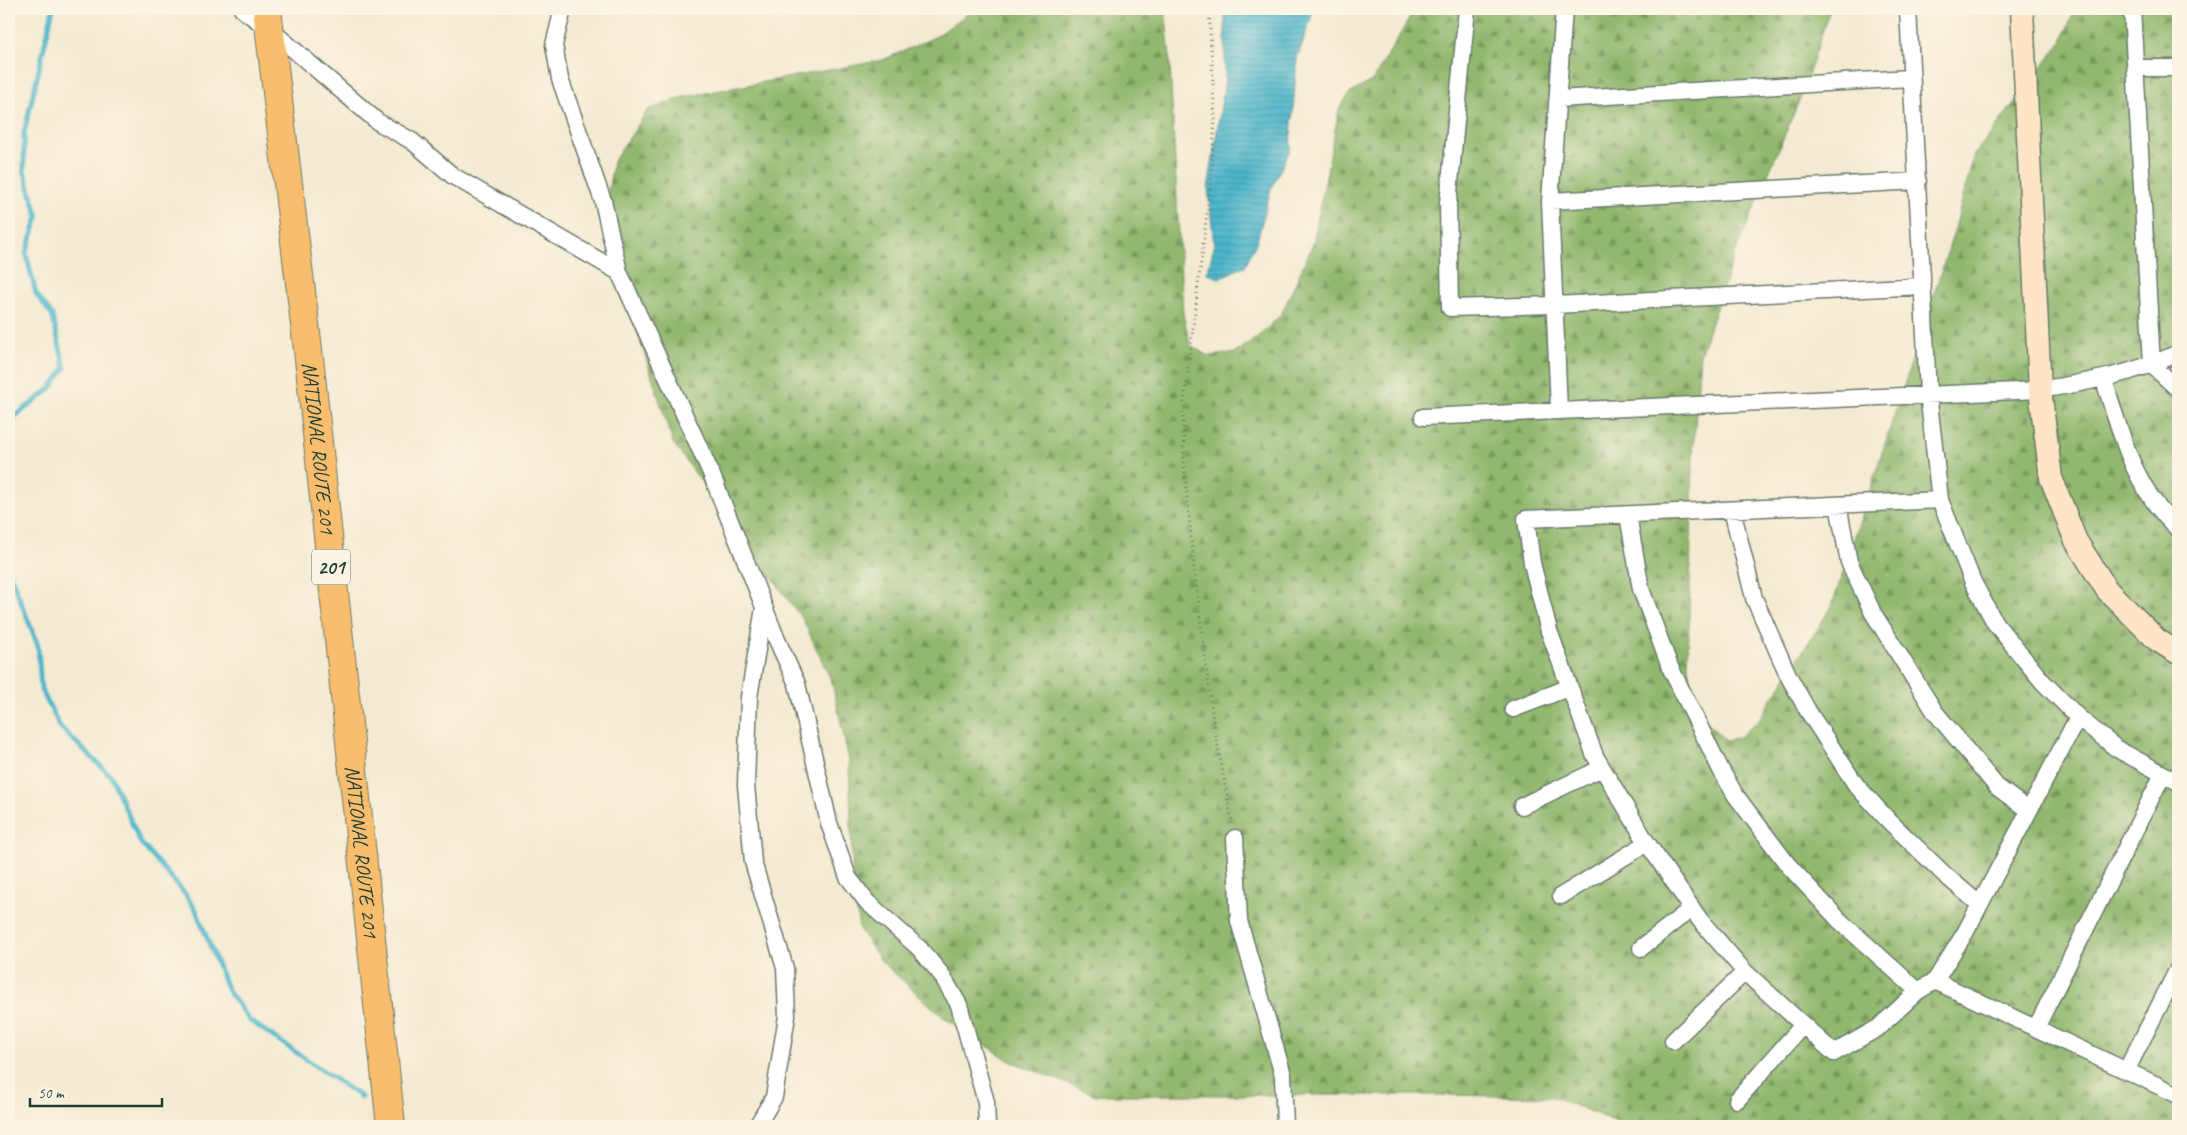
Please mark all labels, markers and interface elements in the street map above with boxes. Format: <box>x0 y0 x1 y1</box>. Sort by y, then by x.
street label: NATIONAL ROUTE 201 <box>296 361 341 537</box>
road number: 201 <box>312 550 350 584</box>
street label: NATIONAL ROUTE 201 <box>340 764 384 941</box>
scale bar <box>30 1075 162 1107</box>
text: 50 m <box>38 1084 65 1103</box>

